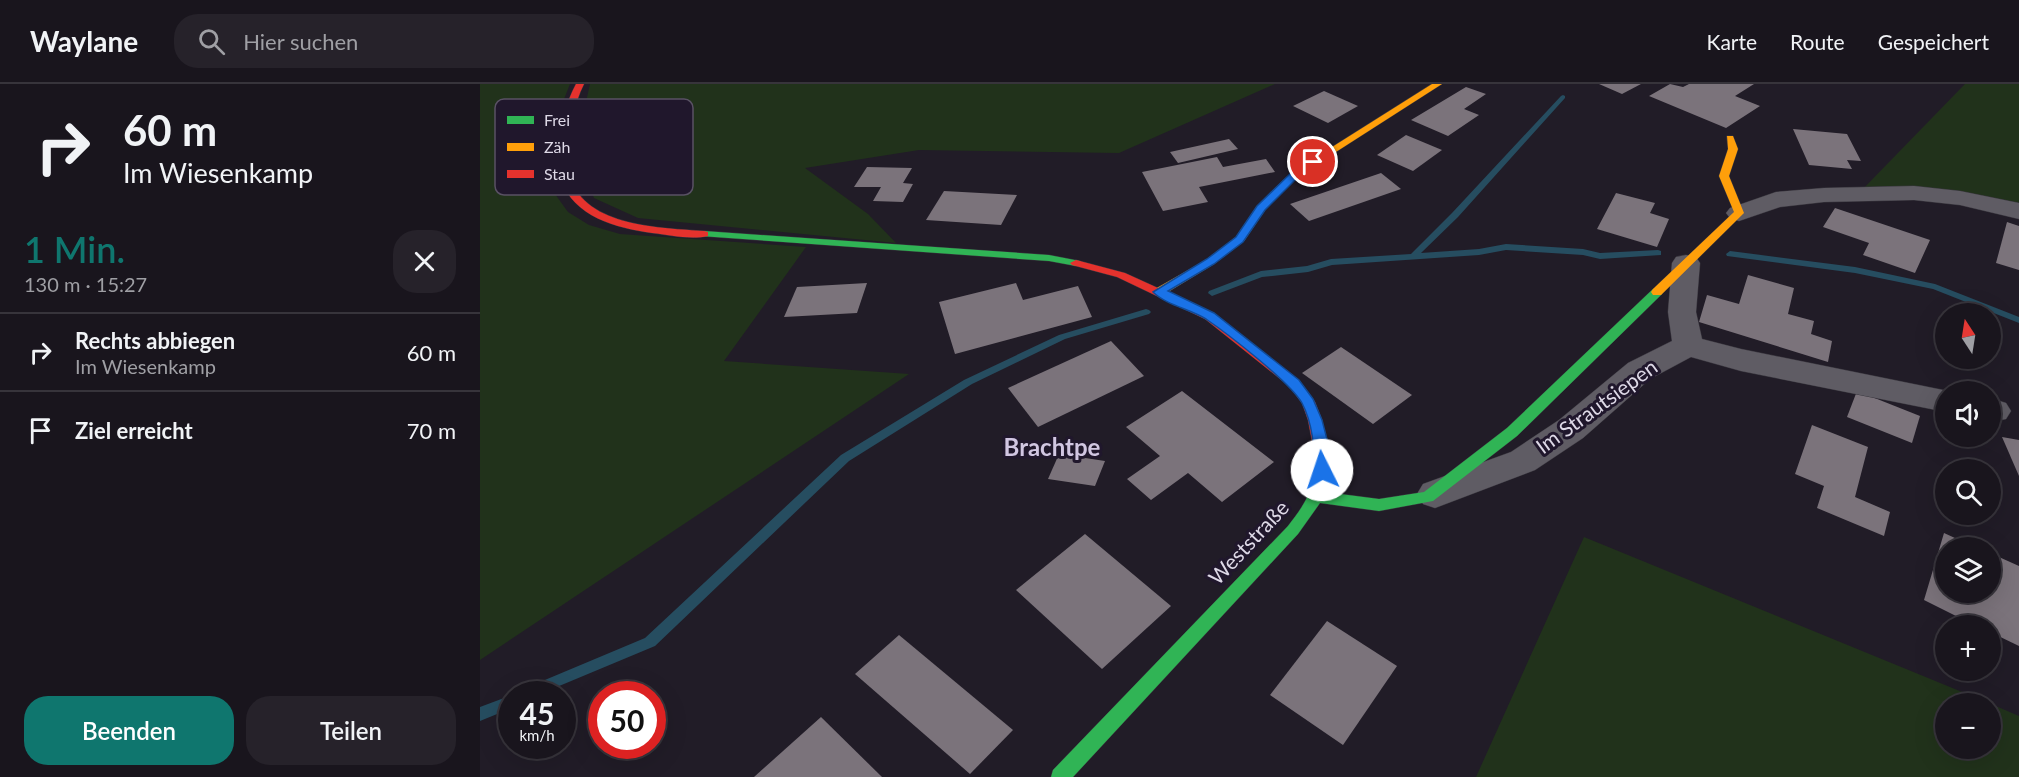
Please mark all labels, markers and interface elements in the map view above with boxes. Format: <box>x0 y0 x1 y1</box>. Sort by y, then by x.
search box <box>174 14 594 68</box>
text: Waylane <box>30 24 138 58</box>
icon: search <box>195 25 228 58</box>
text: Hier suchen <box>243 28 358 55</box>
text: Karte <box>1707 29 1757 54</box>
text: Route <box>1790 29 1845 54</box>
text: Gespeichert <box>1878 29 1989 54</box>
legend <box>495 99 693 195</box>
text: 60 m <box>123 105 217 155</box>
icon: right <box>24 108 102 186</box>
text: Frei <box>544 110 570 129</box>
pin <box>1287 136 1338 187</box>
text: Zäh <box>544 137 570 156</box>
icon: arrive <box>1296 145 1329 178</box>
text: Im Wiesenkamp <box>123 156 313 189</box>
text: Stau <box>544 164 575 183</box>
text: 1 Min. <box>24 227 125 271</box>
button: close <box>393 230 456 293</box>
text: 130 m · 15:27 <box>24 272 147 296</box>
north arrow <box>1935 303 2001 369</box>
map controls <box>1935 303 2001 759</box>
text: Rechts abbiegen <box>75 327 235 354</box>
icon: right <box>24 336 57 369</box>
text: 60 m <box>407 339 456 366</box>
street label: Im Strautsiepen <box>1531 353 1662 458</box>
text: Im Wiesenkamp <box>75 354 216 378</box>
button: sound <box>1935 381 2001 447</box>
icon: arrive <box>24 414 57 447</box>
text: Ziel erreicht <box>75 417 193 444</box>
text: 70 m <box>407 417 456 444</box>
district label: Brachtpe <box>1004 432 1101 461</box>
position arrow <box>1290 438 1354 502</box>
button: search <box>1935 459 2001 525</box>
street label: Weststraße <box>1203 495 1293 589</box>
button: layers <box>1935 537 2001 603</box>
button: + <box>1935 615 2001 681</box>
speed limit sign: 50 <box>588 681 666 759</box>
button: − <box>1935 693 2001 759</box>
text: 45 <box>520 695 554 731</box>
button: Beenden <box>24 696 234 765</box>
button: Teilen <box>246 696 456 765</box>
text: km/h <box>519 726 555 744</box>

